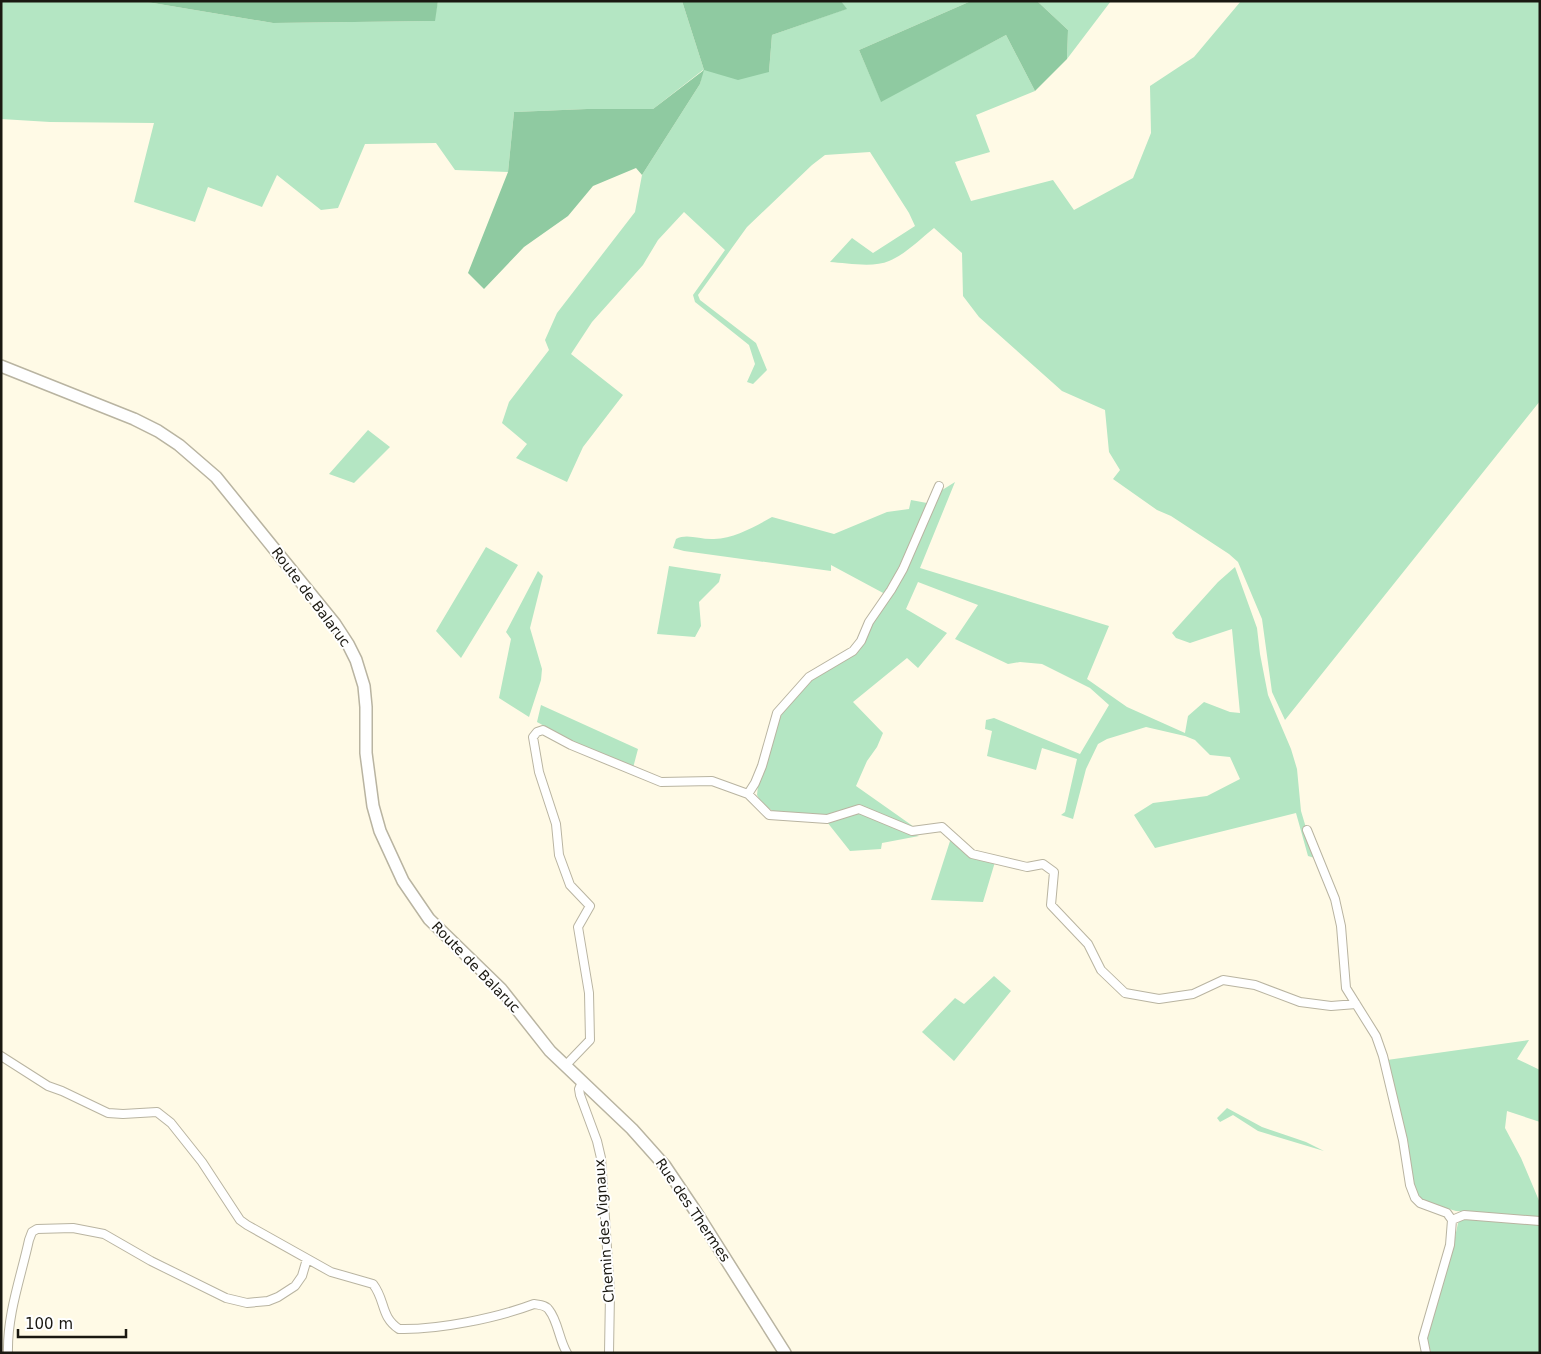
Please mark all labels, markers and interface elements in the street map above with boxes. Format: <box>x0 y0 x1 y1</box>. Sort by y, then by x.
street label: Route de Balaruc <box>268 544 354 650</box>
street label: Route de Balaruc <box>429 918 523 1016</box>
street label: Rue des Thermes <box>652 1155 734 1265</box>
street label: Chemin des Vignaux <box>591 1159 617 1303</box>
scale bar <box>18 1306 125 1338</box>
text: 100 m <box>25 1315 73 1333</box>

